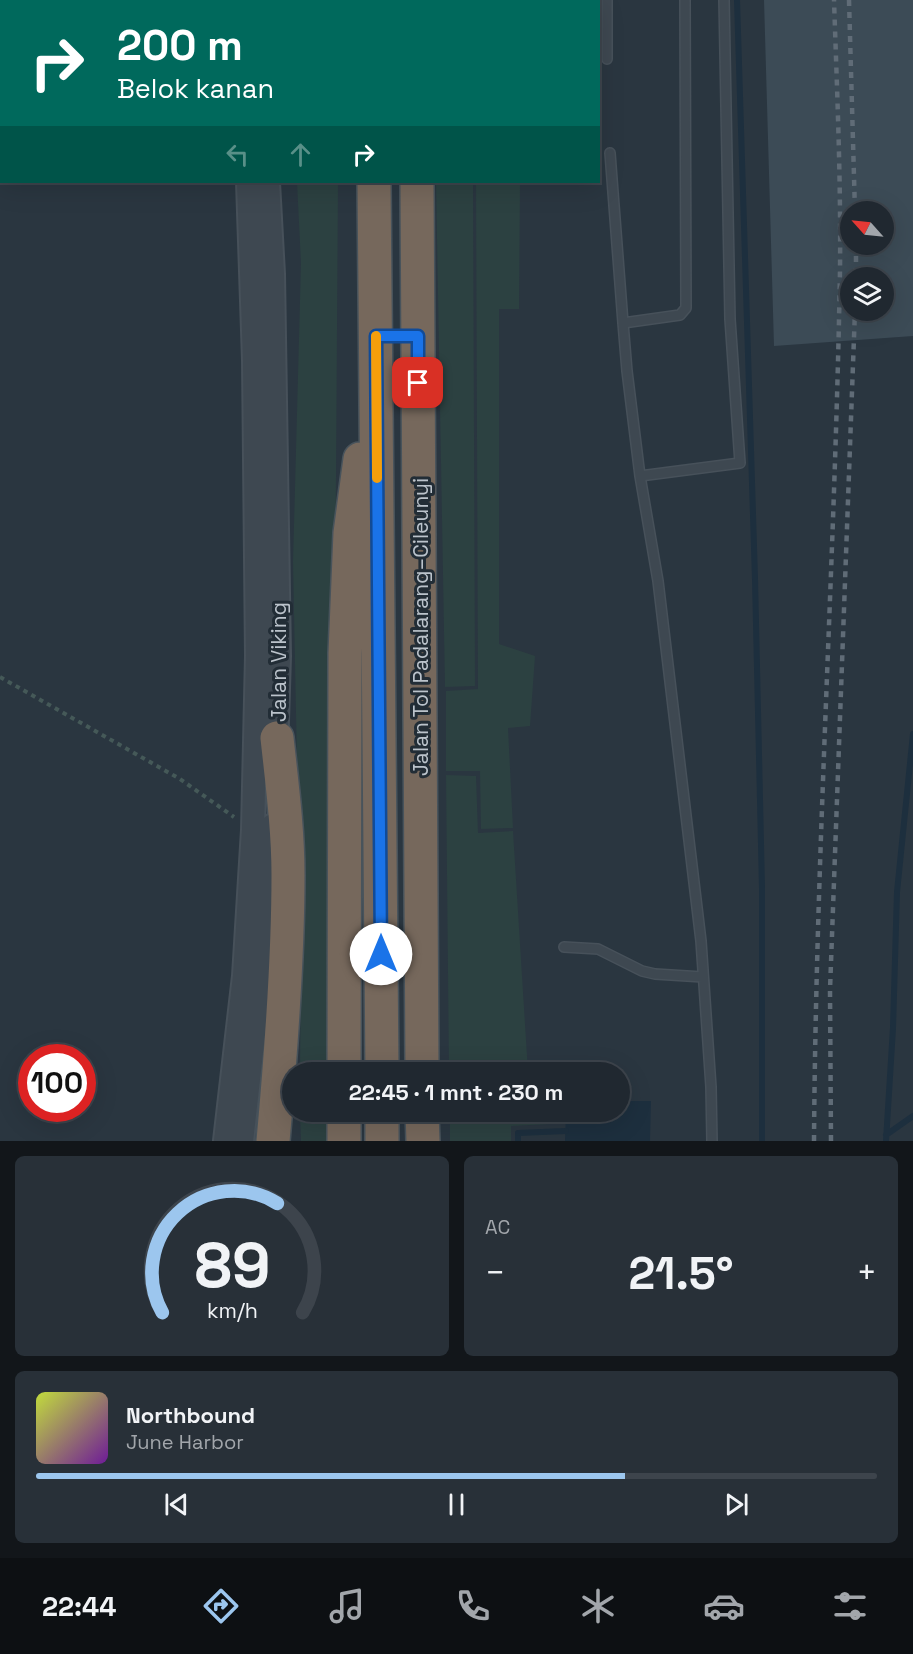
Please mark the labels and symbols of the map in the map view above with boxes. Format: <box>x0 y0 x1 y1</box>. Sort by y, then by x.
north arrow <box>840 201 894 255</box>
pin <box>392 357 443 408</box>
street label: Jalan Tol Padalarang–Cileunyi <box>407 478 434 776</box>
street label: Jalan Viking <box>265 602 292 722</box>
position arrow <box>349 922 413 986</box>
speed limit sign: 100 <box>18 1044 96 1122</box>

